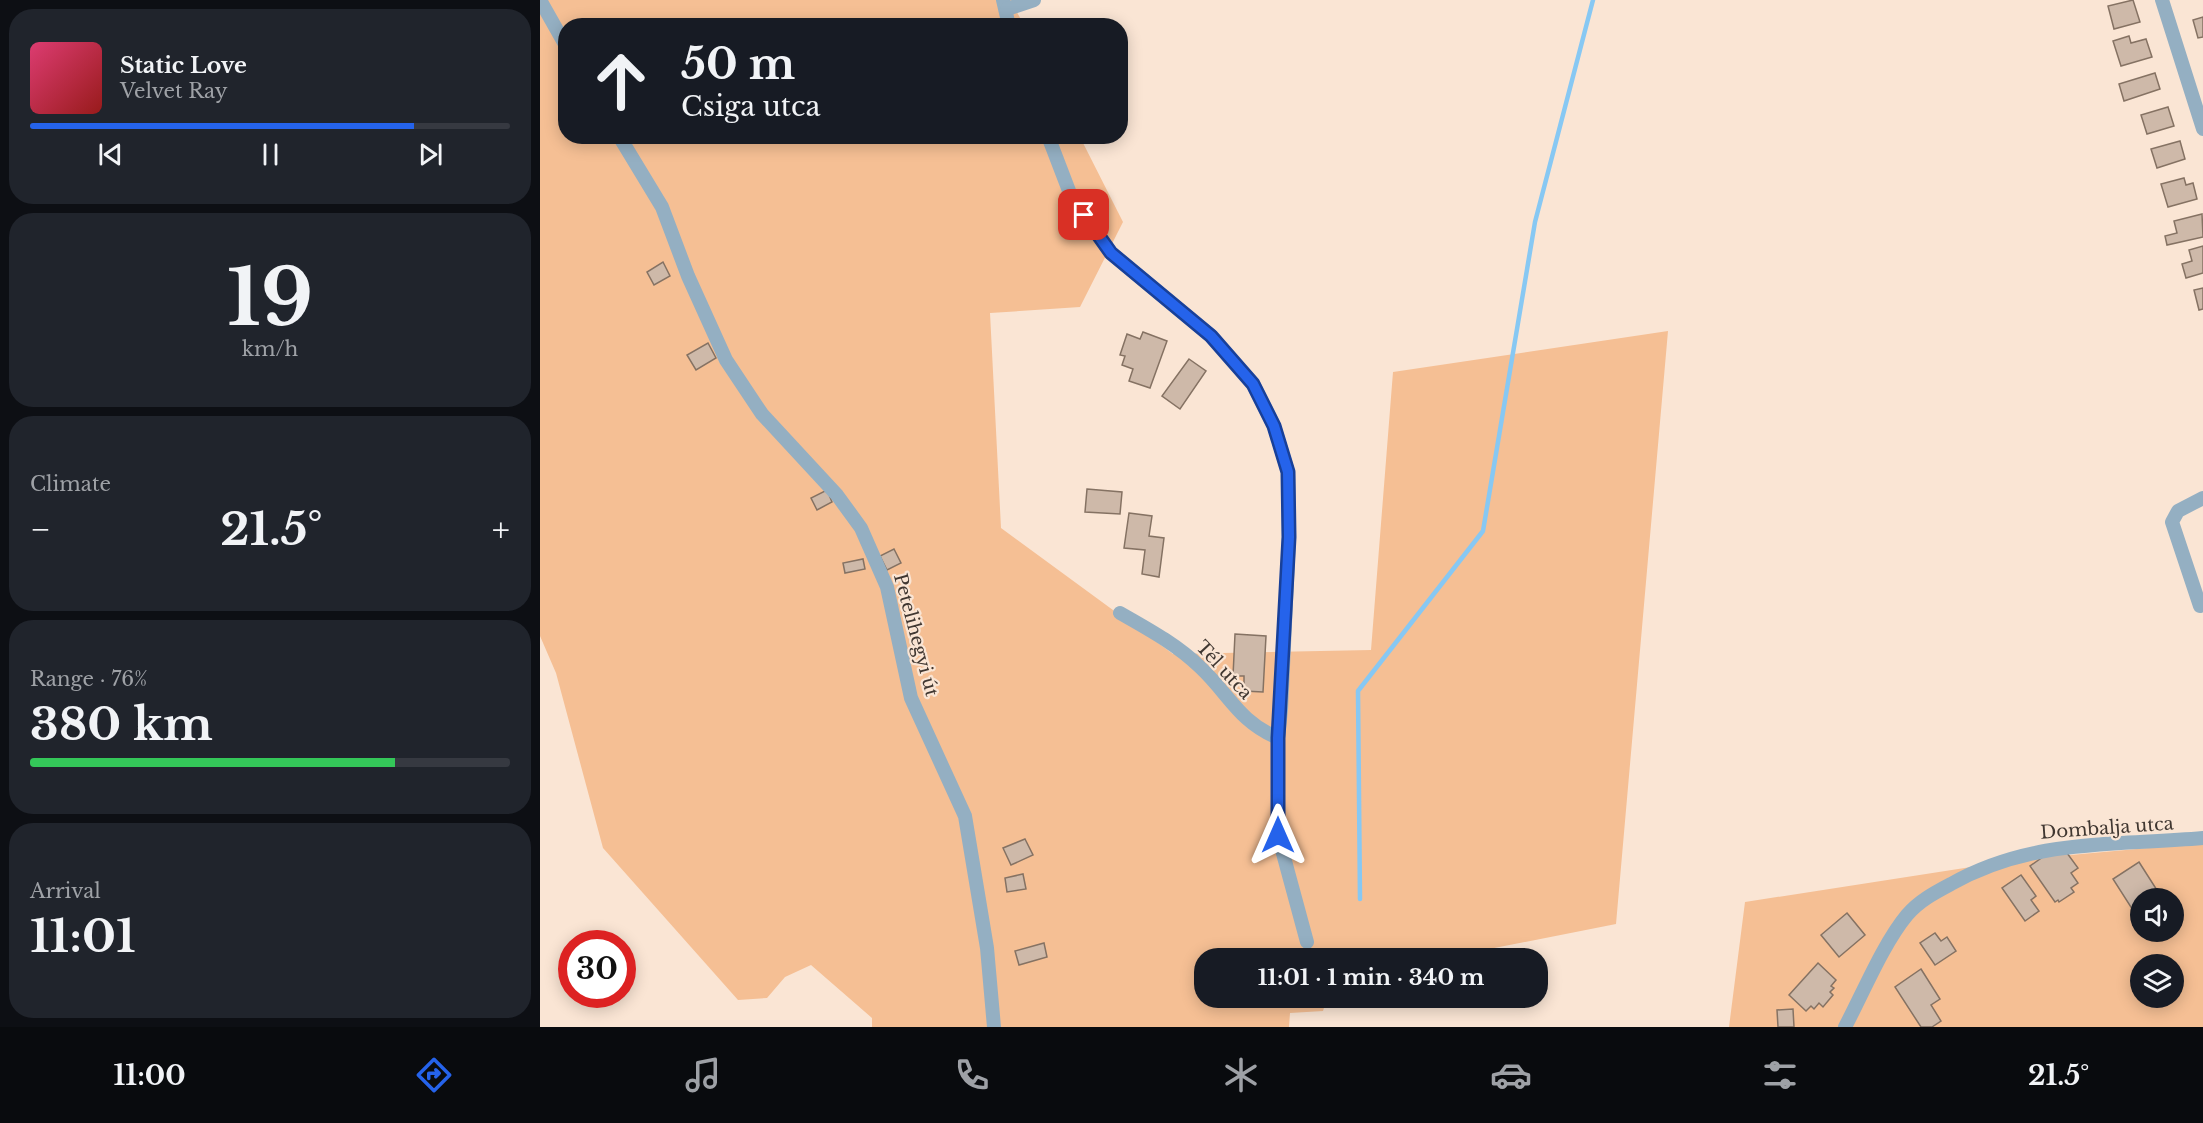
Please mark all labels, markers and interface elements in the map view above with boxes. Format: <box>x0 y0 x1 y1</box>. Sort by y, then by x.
text: 50 m <box>681 38 795 90</box>
icon: ahead <box>582 42 660 120</box>
text: Static Love <box>120 52 247 79</box>
text: Velvet Ray <box>120 79 228 103</box>
text: Csiga utca <box>681 90 820 123</box>
icon: previous <box>94 138 127 171</box>
icon: pause <box>254 138 287 171</box>
icon: next <box>414 138 447 171</box>
pin <box>1058 189 1109 240</box>
icon: arrive <box>1067 198 1100 231</box>
text: 19 <box>227 249 313 346</box>
text: km/h <box>242 337 298 361</box>
text: Climate <box>30 472 111 496</box>
text: 21.5° <box>220 501 323 557</box>
text: − <box>30 509 51 550</box>
text: + <box>492 509 510 550</box>
street label: Petelihegyi út <box>889 571 943 699</box>
street label: Tél utca <box>1191 636 1257 704</box>
text: Range · 76% <box>30 667 147 691</box>
text: 380 km <box>30 696 213 752</box>
position arrow <box>1246 803 1310 867</box>
street label: Dombalja utca <box>2040 812 2174 844</box>
text: Arrival <box>30 879 101 903</box>
map controls <box>2130 888 2184 1008</box>
button: sound <box>2130 888 2184 942</box>
text: 11:01 <box>30 908 136 964</box>
speed limit sign: 30 <box>558 930 636 1008</box>
button: layers <box>2130 954 2184 1008</box>
text: 11:01 · 1 min · 340 m <box>1258 964 1484 991</box>
icon: directions <box>413 1054 455 1096</box>
icon: music <box>682 1054 724 1096</box>
icon: phone <box>951 1054 993 1096</box>
icon: climate <box>1220 1054 1262 1096</box>
icon: car <box>1490 1054 1532 1096</box>
icon: filters <box>1759 1054 1801 1096</box>
text: 11:00 <box>114 1059 186 1092</box>
text: 21.5° <box>2028 1059 2089 1092</box>

